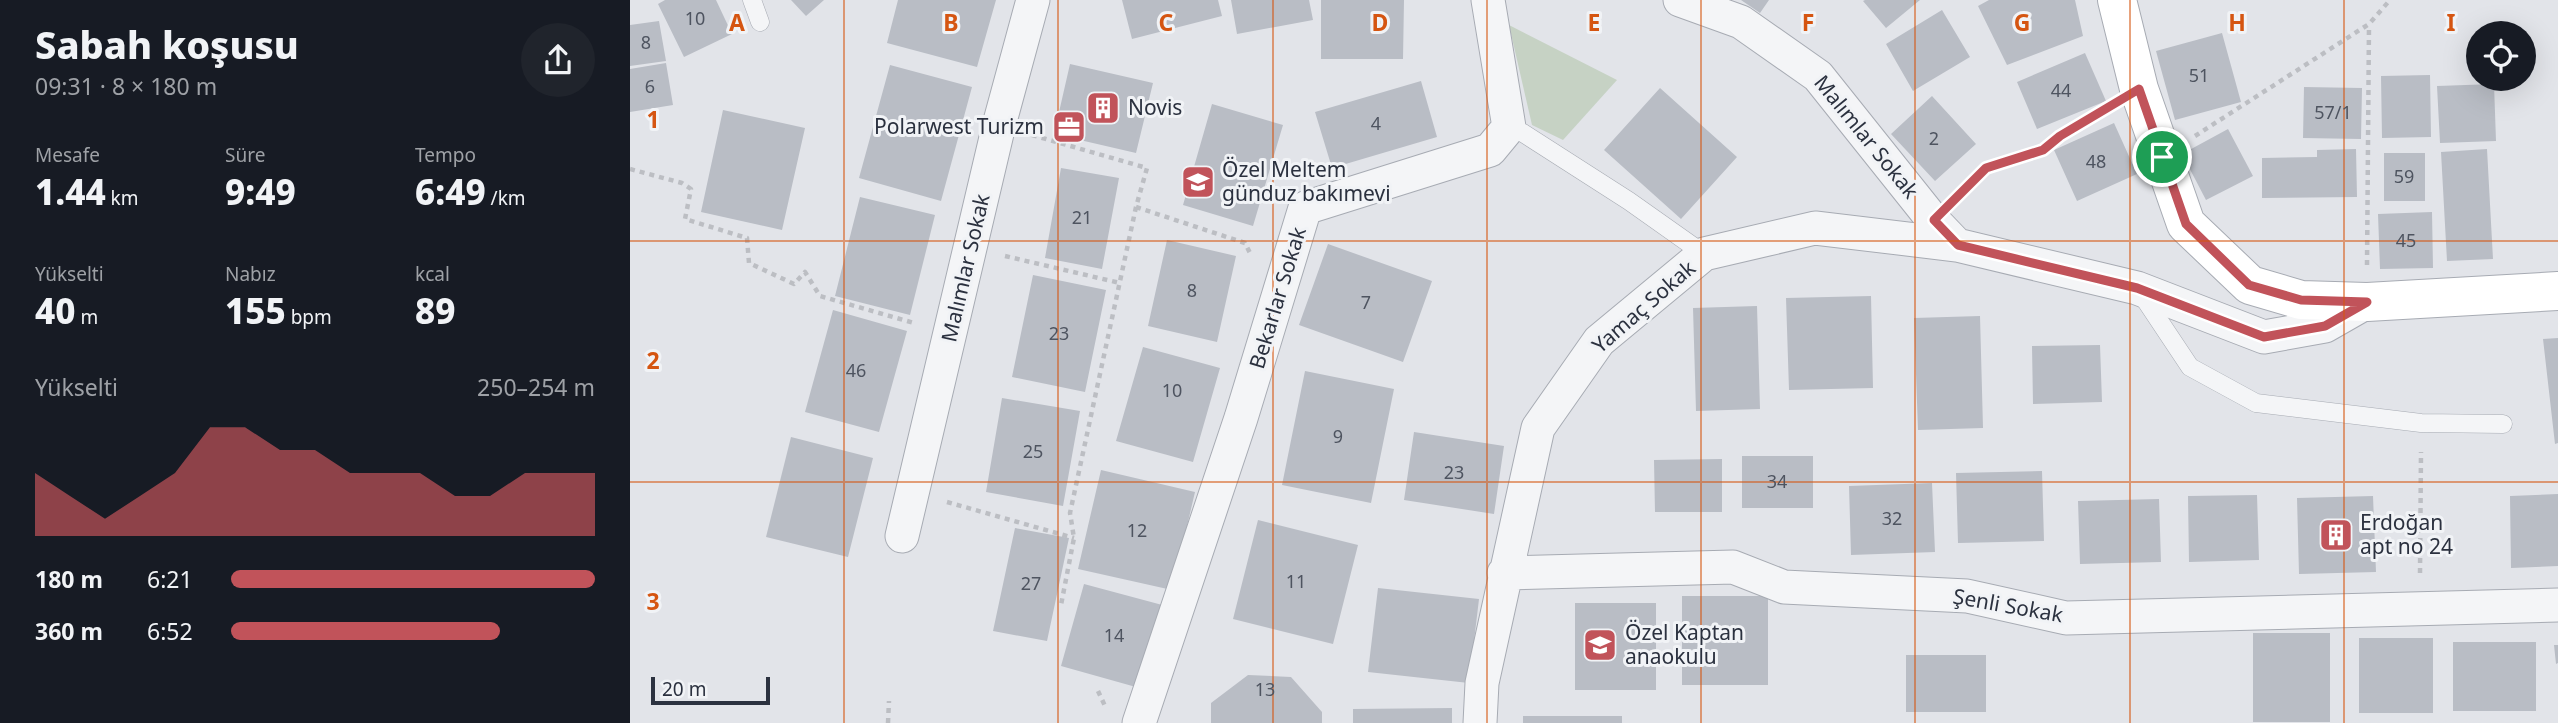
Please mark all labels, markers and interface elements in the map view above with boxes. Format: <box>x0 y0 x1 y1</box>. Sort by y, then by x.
house number: 10 <box>685 6 705 30</box>
text: A <box>729 6 745 38</box>
text: B <box>943 6 959 38</box>
text: C <box>1159 6 1174 38</box>
text: D <box>1372 6 1388 38</box>
text: E <box>1588 6 1600 38</box>
text: F <box>1802 6 1814 38</box>
text: G <box>2014 6 2030 38</box>
text: H <box>2228 6 2246 38</box>
text: I <box>2447 6 2456 38</box>
text: Sabah koşusu <box>35 18 299 70</box>
map controls <box>2466 21 2536 91</box>
button: locate <box>2466 21 2536 91</box>
button: share <box>521 23 595 97</box>
house number: 8 <box>641 30 651 54</box>
house number: 51 <box>2189 63 2209 87</box>
street label: Malımlar Sokak <box>1808 69 1926 204</box>
text: 09:31 · 8 × 180 m <box>35 70 217 102</box>
house number: 6 <box>645 74 655 98</box>
house number: 44 <box>2051 78 2071 102</box>
building icon: Novis <box>1084 89 1122 127</box>
place label: Novis <box>1128 93 1182 121</box>
house number: 57/1 <box>2314 100 2352 124</box>
text: 1 <box>646 103 660 135</box>
office icon: Polarwest Turizm <box>1050 108 1088 146</box>
house number: 4 <box>1371 111 1381 135</box>
place label: Polarwest Turizm <box>874 112 1044 140</box>
house number: 2 <box>1929 126 1939 150</box>
pin <box>2132 127 2192 187</box>
icon: arrive <box>2143 138 2181 176</box>
text: Mesafe <box>35 142 100 168</box>
text: Süre <box>225 142 265 168</box>
text: Tempo <box>415 142 476 168</box>
house number: 48 <box>2086 149 2106 173</box>
place label: Özel Meltem günduz bakımevi <box>1222 155 1391 207</box>
school or university icon: Özel Meltem günduz bakımevi <box>1179 163 1217 201</box>
house number: 59 <box>2394 164 2414 188</box>
text: 1.44 <box>35 168 106 215</box>
text: 9:49 <box>225 168 296 215</box>
text: 6:49 <box>415 168 486 215</box>
text: km <box>106 185 139 211</box>
text: /km <box>486 185 526 211</box>
street label: Malımlar Sokak <box>934 190 996 345</box>
house number: 21 <box>1072 205 1092 229</box>
street label: Bekarlar Sokak <box>1242 223 1312 372</box>
house number: 45 <box>2396 228 2416 252</box>
street label: Yamaç Sokak <box>1586 253 1701 359</box>
text: Yükselti <box>35 261 104 287</box>
text: Nabız <box>225 261 276 287</box>
text: kcal <box>415 261 450 287</box>
house number: 8 <box>1187 278 1197 302</box>
text: 40 <box>35 287 75 334</box>
text: 155 <box>225 287 286 334</box>
text: 89 <box>415 287 455 334</box>
house number: 7 <box>1361 290 1371 314</box>
text: m <box>75 304 98 330</box>
text: bpm <box>286 304 332 330</box>
house number: 23 <box>1049 321 1069 345</box>
text: 2 <box>646 344 660 376</box>
house number: 46 <box>846 358 866 382</box>
text: Yükselti <box>35 371 118 403</box>
text: 250–254 m <box>477 371 595 403</box>
house number: 10 <box>1162 378 1182 402</box>
house number: 9 <box>1333 424 1343 448</box>
house number: 25 <box>1023 439 1043 463</box>
house number: 23 <box>1444 460 1464 484</box>
house number: 34 <box>1767 469 1787 493</box>
house number: 32 <box>1882 506 1902 530</box>
place label: Erdoğan apt no 24 <box>2360 508 2453 560</box>
building icon: Erdoğan apt no 24 <box>2317 516 2355 554</box>
house number: 12 <box>1127 518 1147 542</box>
text: 180 m <box>35 563 103 595</box>
text: 6:21 <box>147 563 193 595</box>
house number: 11 <box>1286 569 1306 593</box>
house number: 27 <box>1021 571 1041 595</box>
street label: Şenli Sokak <box>1951 582 2066 629</box>
text: 3 <box>646 585 660 617</box>
text: 360 m <box>35 615 103 647</box>
text: 6:52 <box>147 615 193 647</box>
place label: Özel Kaptan anaokulu <box>1625 618 1744 670</box>
house number: 14 <box>1104 623 1124 647</box>
school or university icon: Özel Kaptan anaokulu <box>1581 626 1619 664</box>
scale bar <box>651 674 770 706</box>
text: 20 m <box>662 676 706 702</box>
house number: 13 <box>1255 677 1275 701</box>

